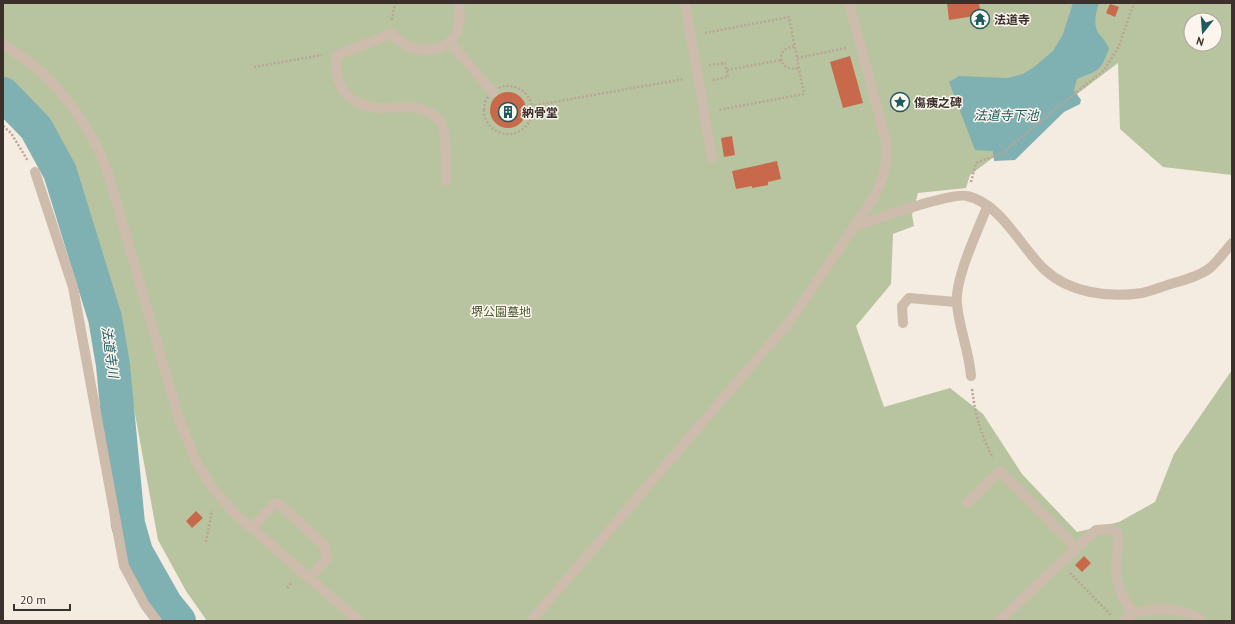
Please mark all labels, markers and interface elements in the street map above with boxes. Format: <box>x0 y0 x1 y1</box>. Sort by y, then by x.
temple icon: 法道寺 <box>969 8 991 30</box>
place label: 法道寺 <box>994 12 1030 27</box>
north arrow <box>1183 12 1223 52</box>
text: N <box>1195 34 1206 49</box>
place icon: 傷痍之碑 <box>889 91 911 113</box>
place label: 傷痍之碑 <box>914 95 962 110</box>
building icon: 納骨堂 <box>497 101 519 123</box>
place label: 納骨堂 <box>522 105 558 120</box>
water label: 法道寺下池 <box>973 107 1040 124</box>
park label: 堺公園墓地 <box>471 304 531 319</box>
water label: 法道寺川 <box>98 325 122 381</box>
scale bar <box>14 586 70 612</box>
text: 20 m <box>20 592 46 607</box>

